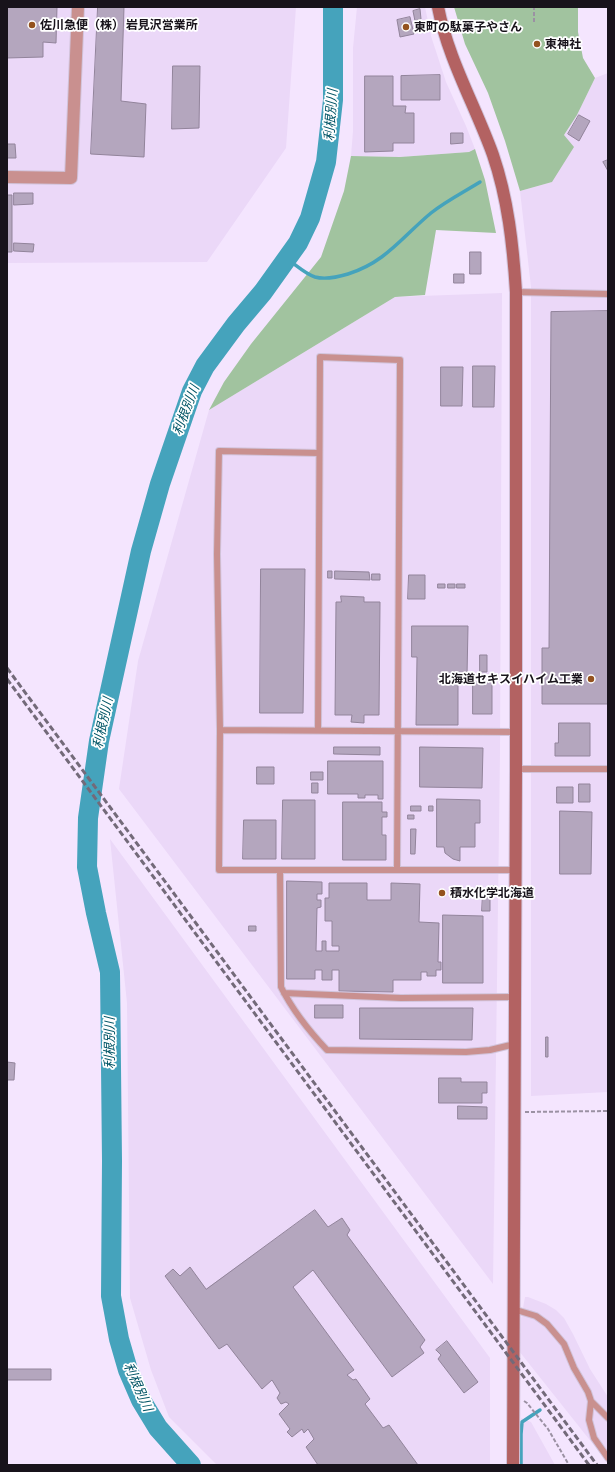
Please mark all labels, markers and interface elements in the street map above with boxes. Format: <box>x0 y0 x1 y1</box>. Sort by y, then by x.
place label: 佐川急便（株） 岩見沢営業所 <box>40 18 198 32</box>
marker: 佐川急便（株） 岩見沢営業所 <box>27 20 37 30</box>
place label: 東町の駄菓子やさん <box>414 20 522 34</box>
marker: 東町の駄菓子やさん <box>401 22 411 32</box>
place label: 東神社 <box>545 37 581 51</box>
marker: 東神社 <box>532 39 542 49</box>
water label: 利根別川 <box>321 89 341 141</box>
water label: 利根別川 <box>169 383 203 437</box>
place label: 北海道セキスイハイム工業 <box>439 672 583 686</box>
marker: 北海道セキスイハイム工業 <box>586 674 596 684</box>
water label: 利根別川 <box>90 696 116 750</box>
place label: 積水化学北海道 <box>450 886 534 900</box>
marker: 積水化学北海道 <box>437 888 447 898</box>
water label: 利根別川 <box>102 1017 118 1069</box>
water label: 利根別川 <box>120 1360 156 1414</box>

